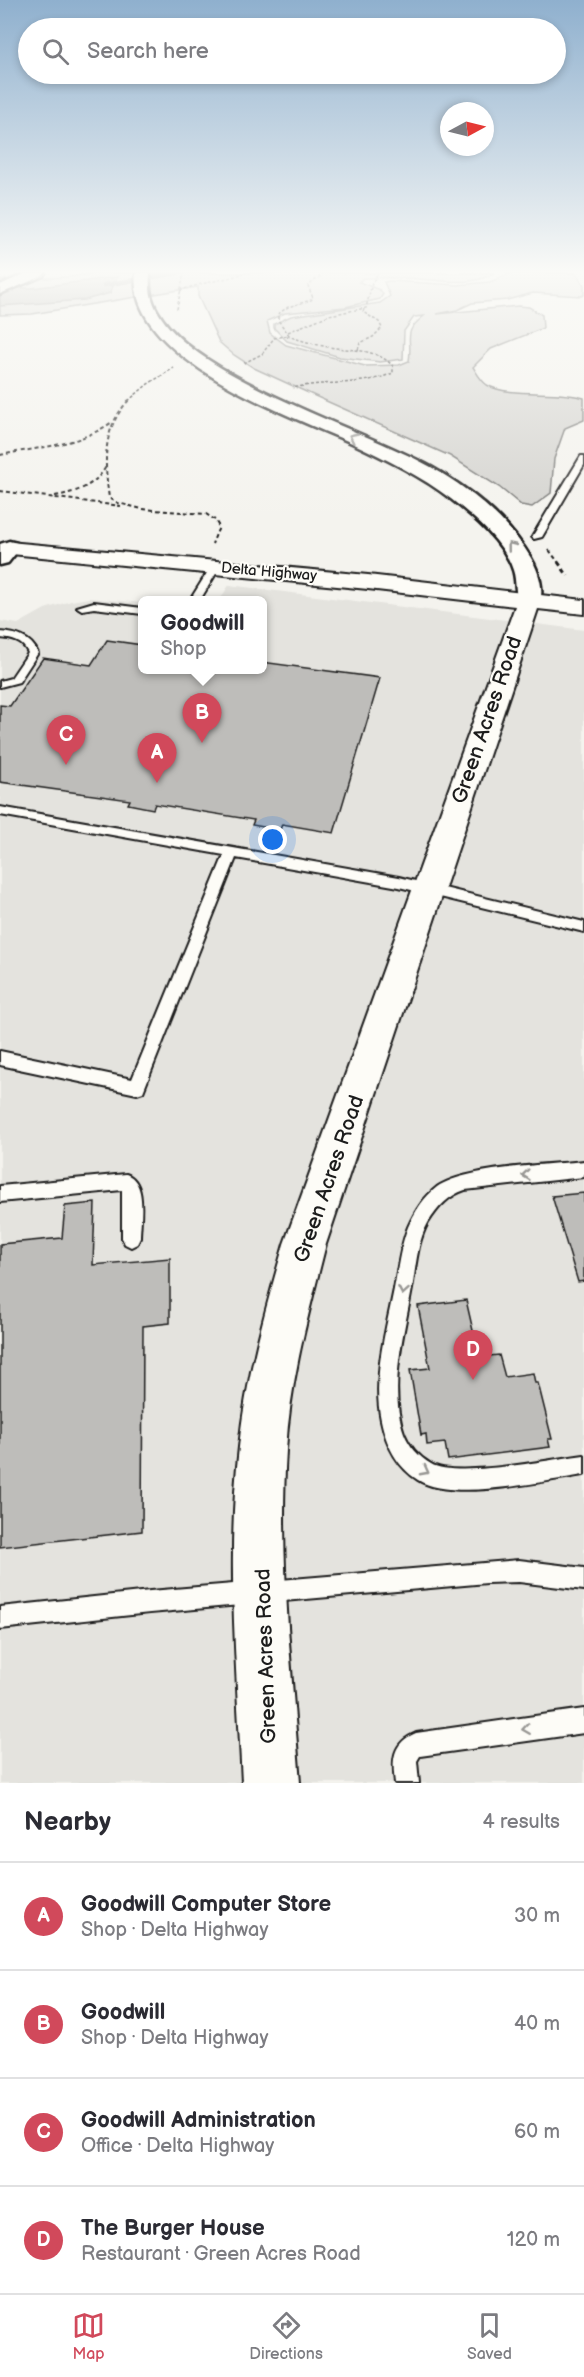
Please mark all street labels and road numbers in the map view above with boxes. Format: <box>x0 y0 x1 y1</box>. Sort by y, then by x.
street label: Delta Highway <box>220 558 318 586</box>
street label: Green Acres Road <box>447 633 527 807</box>
street label: Green Acres Road <box>289 1092 369 1266</box>
street label: Green Acres Road <box>250 1568 282 1744</box>

